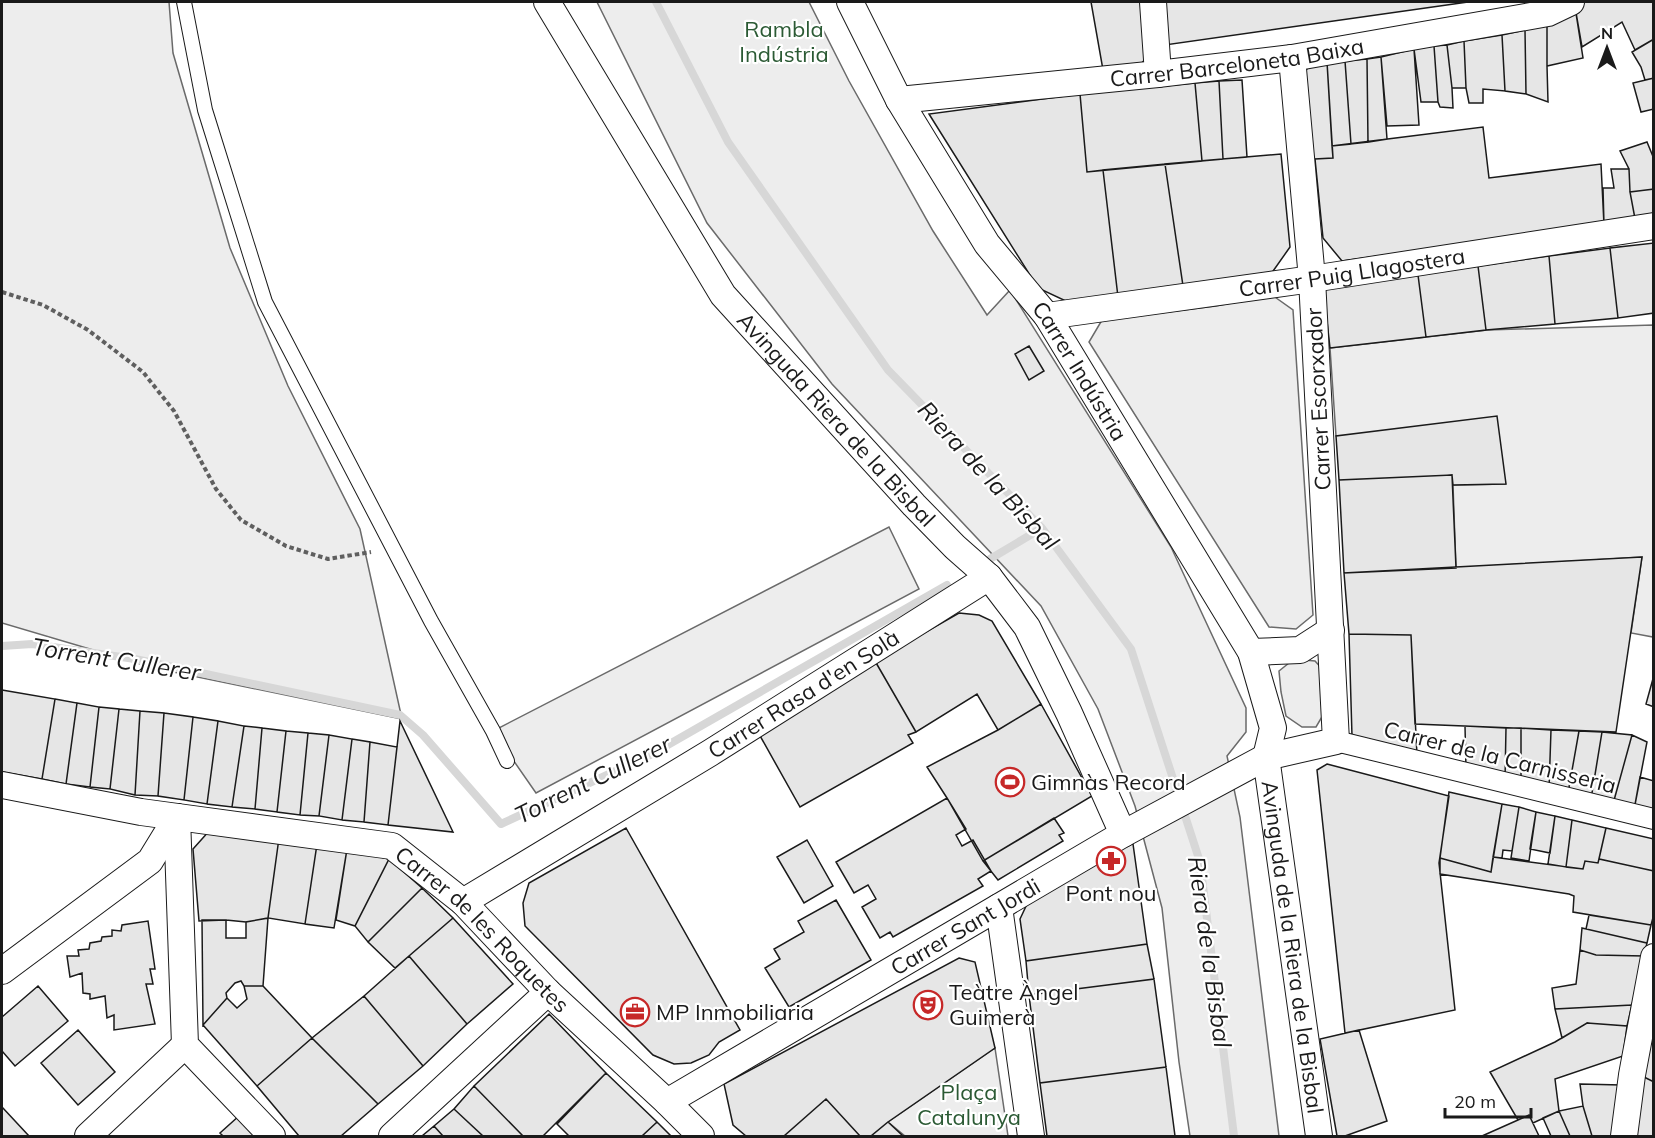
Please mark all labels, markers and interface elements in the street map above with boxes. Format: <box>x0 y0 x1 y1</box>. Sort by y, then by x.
park label: Rambla Indústria <box>739 15 829 68</box>
north arrow <box>1577 18 1637 78</box>
text: N <box>1601 23 1613 43</box>
street label: Carrer Barceloneta Baixa <box>1109 32 1366 93</box>
street label: Carrer Puig Llagostera <box>1237 241 1467 303</box>
street label: Carrer Indústria <box>1026 295 1133 446</box>
street label: Avinguda Riera de la Bisbal <box>731 306 941 532</box>
street label: Carrer Escorxador <box>1299 307 1337 491</box>
water label: Riera de la Bisbal <box>912 394 1066 556</box>
street label: Carrer Rasa d'en Solà <box>702 623 904 765</box>
water label: Torrent Cullerer <box>30 631 204 687</box>
street label: Carrer de la Carnisseria <box>1381 715 1619 799</box>
water label: Torrent Cullerer <box>509 728 677 830</box>
sports icon: Gimnàs Record <box>994 766 1026 798</box>
place label: Gimnàs Record <box>1031 768 1186 796</box>
street label: Avinguda de la Riera de la Bisbal <box>1255 779 1330 1115</box>
street label: Carrer de les Roquetes <box>390 840 575 1019</box>
pharmacy icon: Pont nou <box>1095 845 1127 877</box>
water label: Riera de la Bisbal <box>1182 854 1238 1050</box>
street label: Carrer Sant Jordi <box>885 872 1045 982</box>
place label: Pont nou <box>1066 879 1156 907</box>
place label: Teàtre Àngel Guimerà <box>949 978 1079 1031</box>
theatre icon: Teàtre Àngel Guimerà <box>912 989 944 1021</box>
office icon: MP Inmobiliaria <box>619 996 651 1028</box>
place label: MP Inmobiliaria <box>656 998 814 1026</box>
park label: Plaça Catalunya <box>917 1078 1021 1131</box>
scale bar <box>1445 1081 1530 1119</box>
text: 20 m <box>1454 1090 1496 1113</box>

